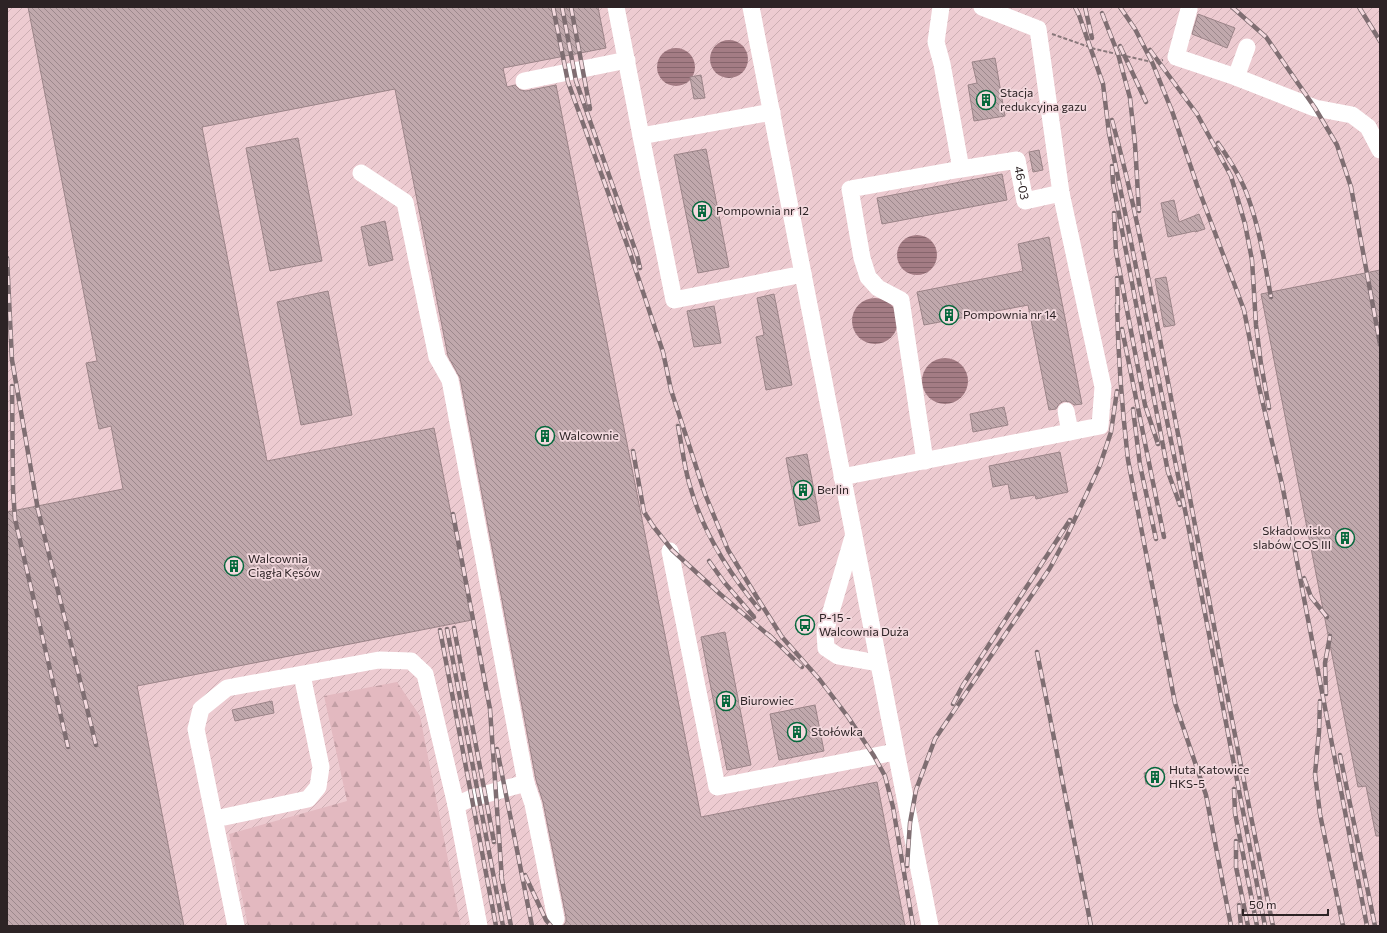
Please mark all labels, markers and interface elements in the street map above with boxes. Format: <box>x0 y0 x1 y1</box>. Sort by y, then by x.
place label: Stacja redukcyjna gazu <box>1000 85 1087 113</box>
building icon: Stacja redukcyjna gazu <box>975 89 997 111</box>
street label: 46-03 <box>1012 165 1033 201</box>
building icon: Pompownia nr 12 <box>691 200 713 222</box>
place label: Pompownia nr 12 <box>716 203 809 217</box>
building icon: Pompownia nr 14 <box>938 304 960 326</box>
place label: Pompownia nr 14 <box>963 307 1056 321</box>
building icon: Walcownie <box>534 425 556 447</box>
place label: Walcownie <box>559 428 619 442</box>
building icon: Berlin <box>792 479 814 501</box>
place label: Berlin <box>817 482 849 496</box>
place label: Składowisko slabów COS III <box>1253 523 1331 551</box>
building icon: Składowisko slabów COS III <box>1334 527 1356 549</box>
place label: Walcownia Ciągła Kęsów <box>248 551 321 579</box>
building icon: Walcownia Ciągła Kęsów <box>223 555 245 577</box>
place label: P-15 - Walcownia Duża <box>819 610 909 638</box>
bus stop icon: P-15 - Walcownia Duża <box>794 614 816 636</box>
building icon: Biurowiec <box>715 690 737 712</box>
place label: Biurowiec <box>740 693 794 707</box>
building icon: Stołówka <box>786 721 808 743</box>
place label: Stołówka <box>811 724 863 738</box>
place label: Huta Katowice HKS-5 <box>1169 762 1249 790</box>
building icon: Huta Katowice HKS-5 <box>1144 766 1166 788</box>
scale bar <box>1243 891 1328 917</box>
text: 50 m <box>1249 897 1277 911</box>

